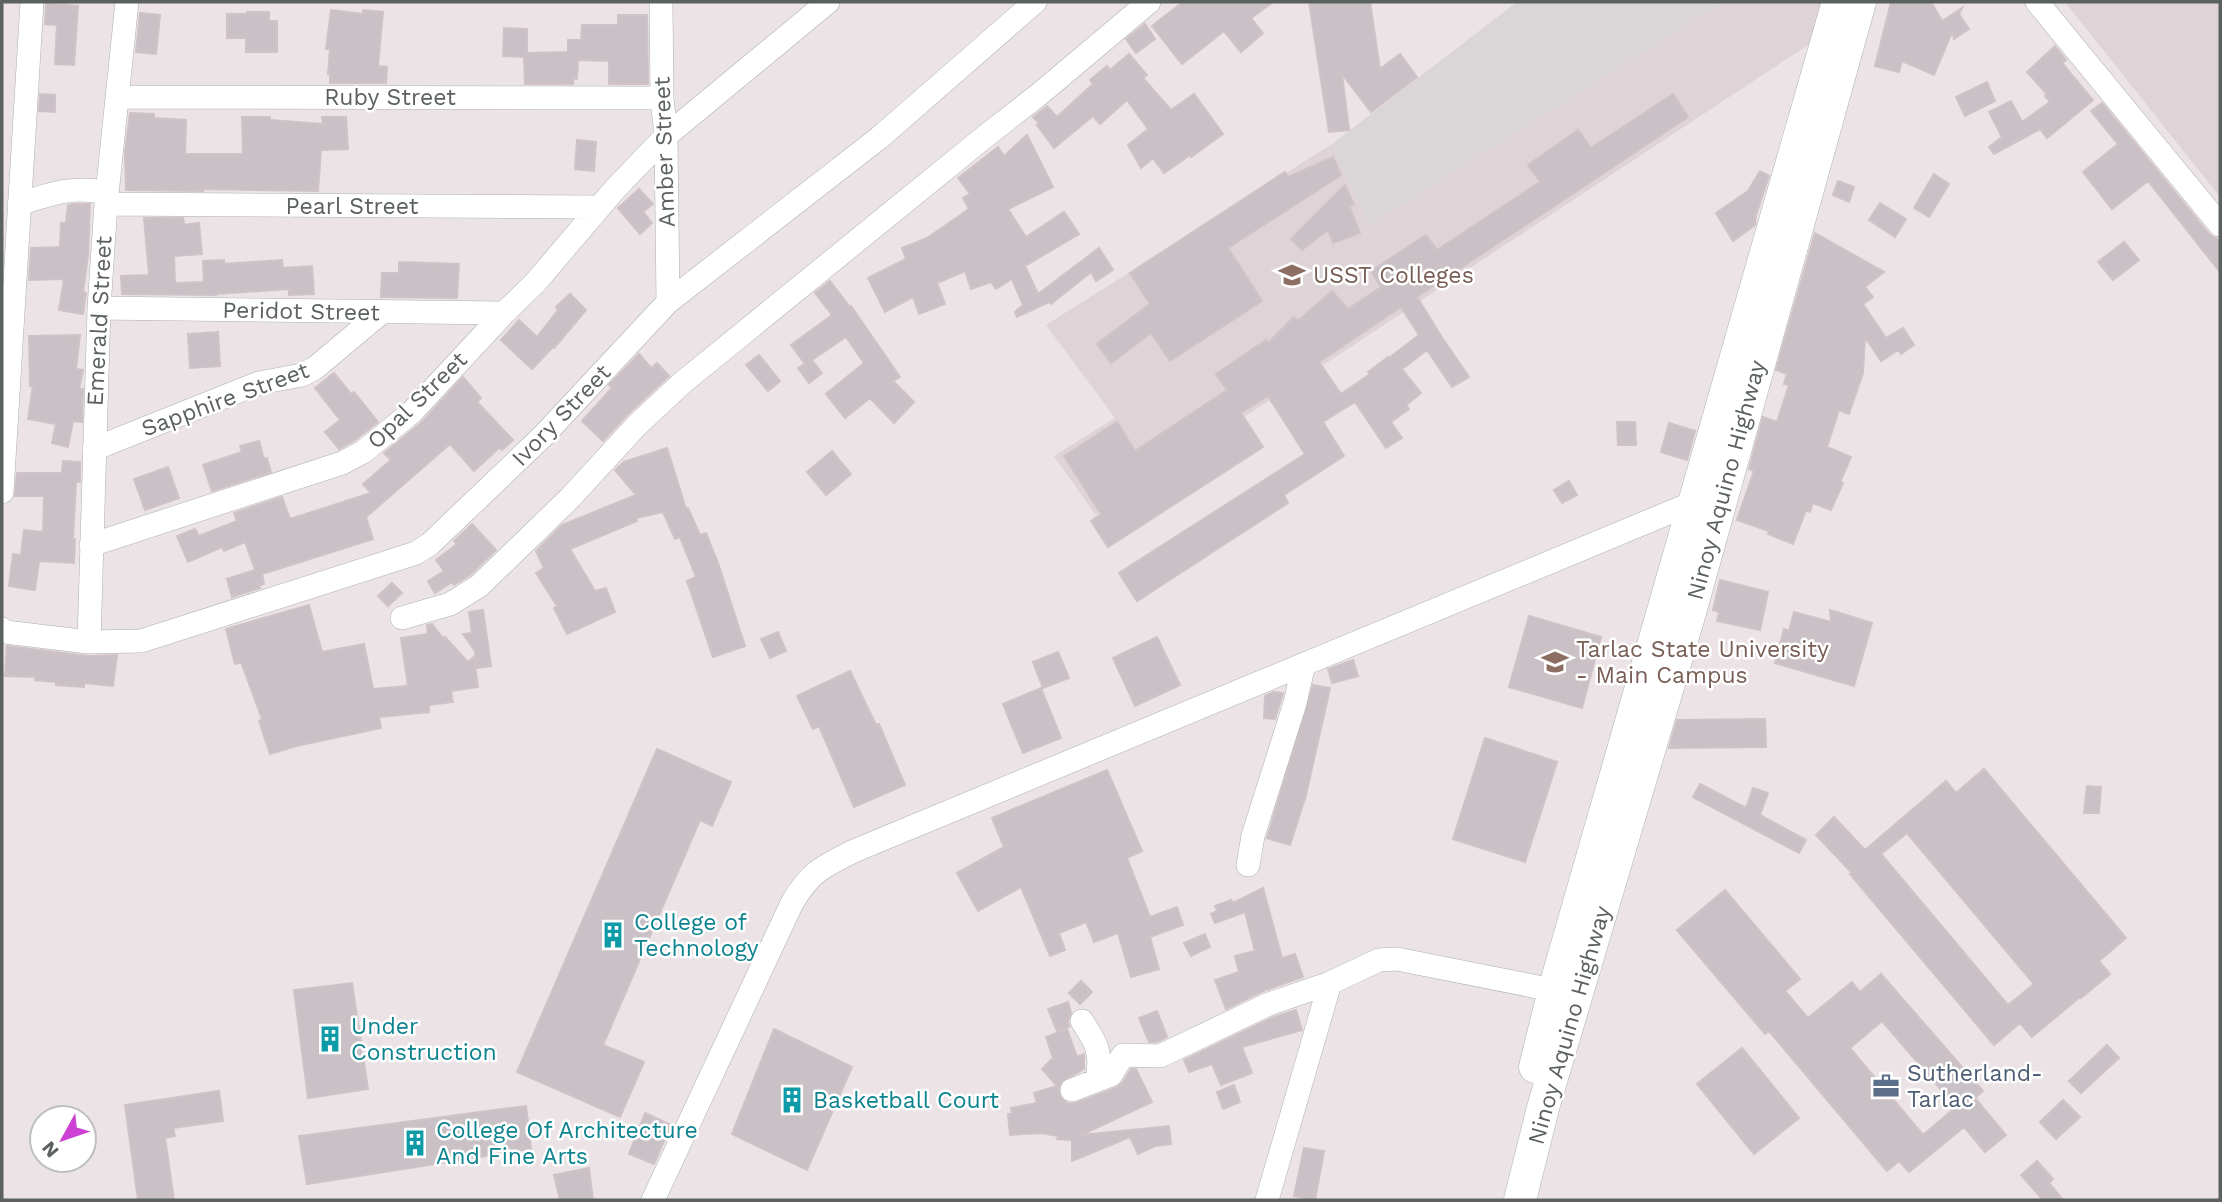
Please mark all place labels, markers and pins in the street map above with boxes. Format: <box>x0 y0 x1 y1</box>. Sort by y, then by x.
school or university icon: USST Colleges <box>1277 260 1307 290</box>
place label: USST Colleges <box>1313 262 1474 289</box>
place label: Tarlac State University - Main Campus <box>1576 636 1829 689</box>
school or university icon: Tarlac State University - Main Campus <box>1540 647 1570 677</box>
place label: College of Technology <box>634 909 759 962</box>
building icon: College of Technology <box>598 920 628 950</box>
place label: Under Construction <box>351 1013 497 1066</box>
building icon: Under Construction <box>315 1024 345 1054</box>
place label: Sutherland- Tarlac <box>1907 1060 2043 1113</box>
office icon: Sutherland- Tarlac <box>1871 1071 1901 1101</box>
building icon: Basketball Court <box>777 1085 807 1115</box>
place label: Basketball Court <box>813 1087 999 1114</box>
place label: College Of Architecture And Fine Arts <box>436 1117 698 1170</box>
building icon: College Of Architecture And Fine Arts <box>400 1128 430 1158</box>

